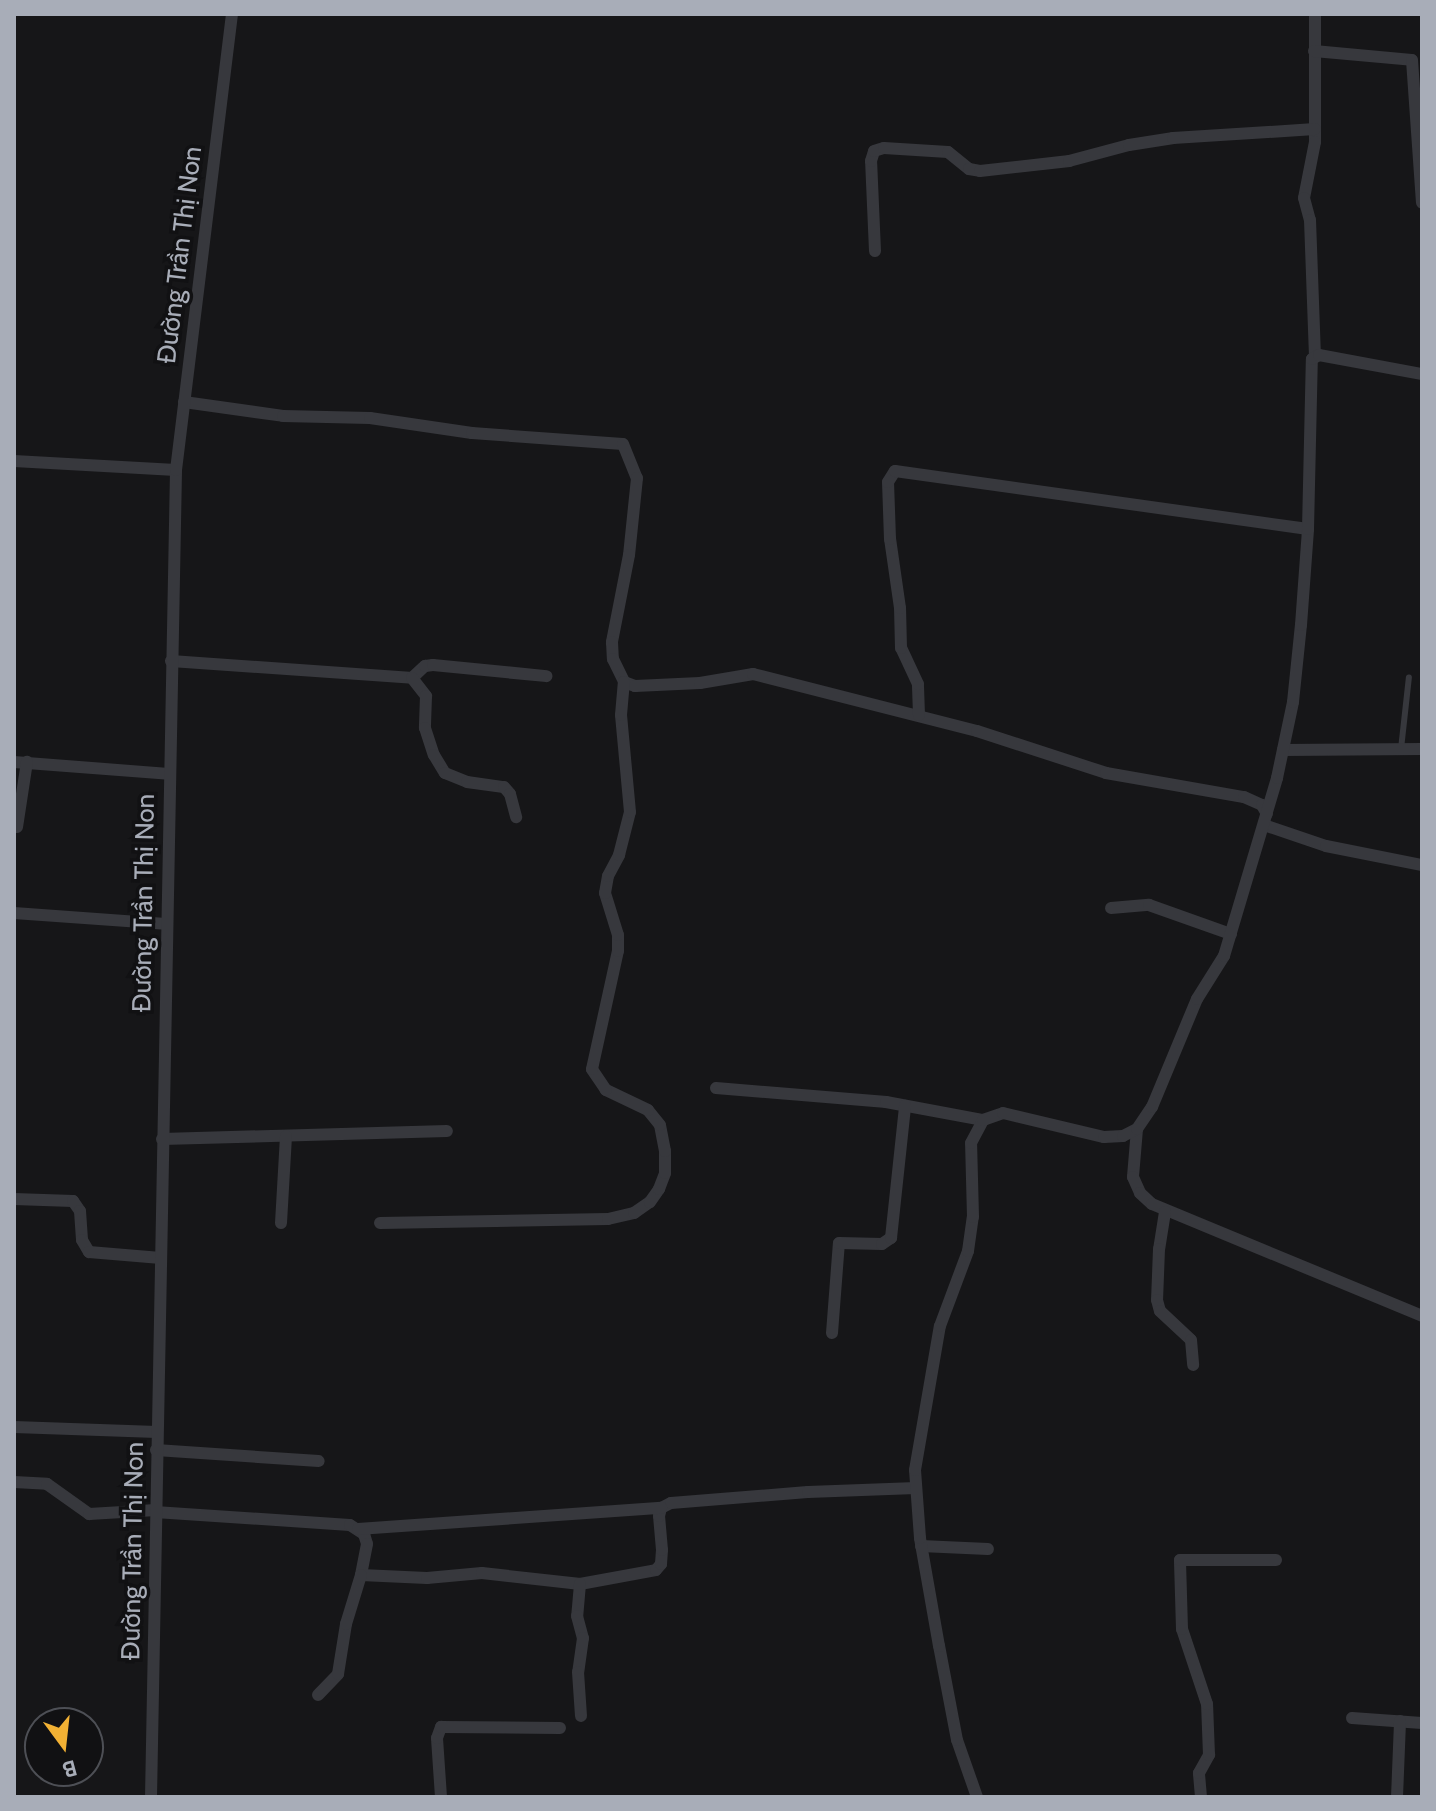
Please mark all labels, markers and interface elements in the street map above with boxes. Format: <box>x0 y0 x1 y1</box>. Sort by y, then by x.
street label: Đường Trần Thị Non <box>151 145 209 365</box>
street label: Đường Trần Thị Non <box>126 793 162 1013</box>
street label: Đường Trần Thị Non <box>115 1441 151 1661</box>
north arrow <box>24 1707 104 1787</box>
text: B <box>60 1754 80 1784</box>

